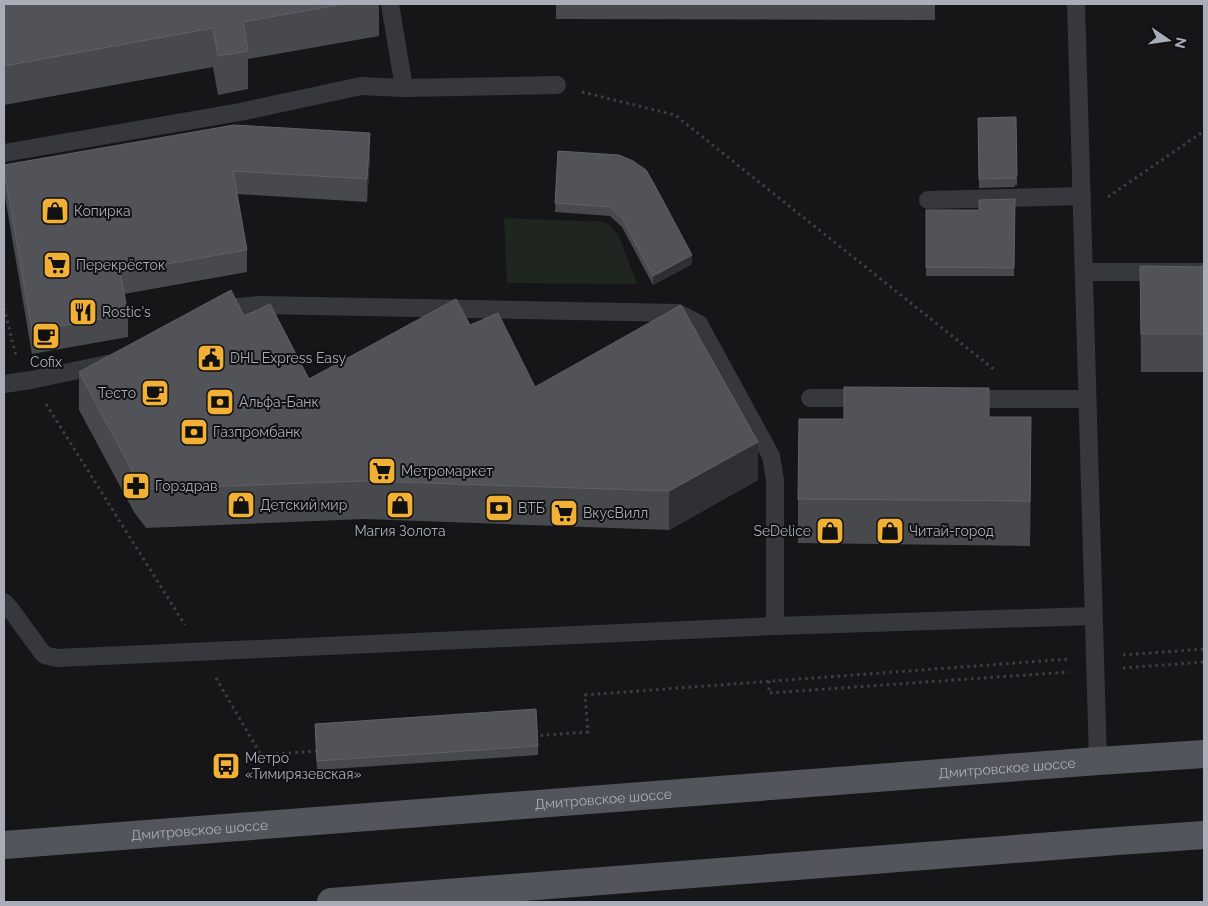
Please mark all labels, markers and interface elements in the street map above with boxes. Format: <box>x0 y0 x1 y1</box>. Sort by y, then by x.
north arrow <box>1143 15 1193 65</box>
text: N <box>1172 36 1190 50</box>
shop icon: Копирка <box>40 196 70 226</box>
place label: Копирка <box>74 203 131 219</box>
supermarket icon: Перекрёсток <box>42 250 72 280</box>
place label: Перекрёсток <box>76 257 165 273</box>
restaurant icon: Rostic's <box>68 297 98 327</box>
place label: Rostic's <box>102 304 151 320</box>
cafe icon: Cofix <box>31 321 61 351</box>
public building icon: DHL Express Easy <box>196 343 226 373</box>
place label: DHL Express Easy <box>230 350 347 366</box>
place label: Cofix <box>30 354 62 370</box>
cafe icon: Тесто <box>140 378 170 408</box>
place label: Тесто <box>98 385 136 401</box>
bank icon: Альфа-Банк <box>205 387 235 417</box>
place label: Альфа-Банк <box>239 394 319 410</box>
bank icon: Газпромбанк <box>179 417 209 447</box>
place label: Газпромбанк <box>213 424 301 440</box>
supermarket icon: Метромаркет <box>367 456 397 486</box>
place label: Метромаркет <box>401 463 493 479</box>
pharmacy icon: Горздрав <box>121 471 151 501</box>
place label: Горздрав <box>155 478 217 494</box>
shop icon: Детский мир <box>226 490 256 520</box>
shop icon: Магия Золота <box>385 490 415 520</box>
bank icon: ВТБ <box>484 493 514 523</box>
place label: Детский мир <box>260 497 348 513</box>
supermarket icon: ВкусВилл <box>549 498 579 528</box>
place label: ВТБ <box>518 500 545 516</box>
place label: ВкусВилл <box>583 505 648 521</box>
shop icon: SeDelice <box>815 516 845 546</box>
shop icon: Читай-город <box>875 516 905 546</box>
place label: Магия Золота <box>354 523 446 539</box>
place label: SeDelice <box>753 523 811 539</box>
place label: Читай-город <box>909 523 994 539</box>
place label: Метро «Тимирязевская» <box>245 750 361 782</box>
bus stop icon: Метро «Тимирязевская» <box>211 751 241 781</box>
street label: Дмитровское шоссе <box>938 755 1076 781</box>
street label: Дмитровское шоссе <box>534 786 672 812</box>
street label: Дмитровское шоссе <box>130 817 269 843</box>

